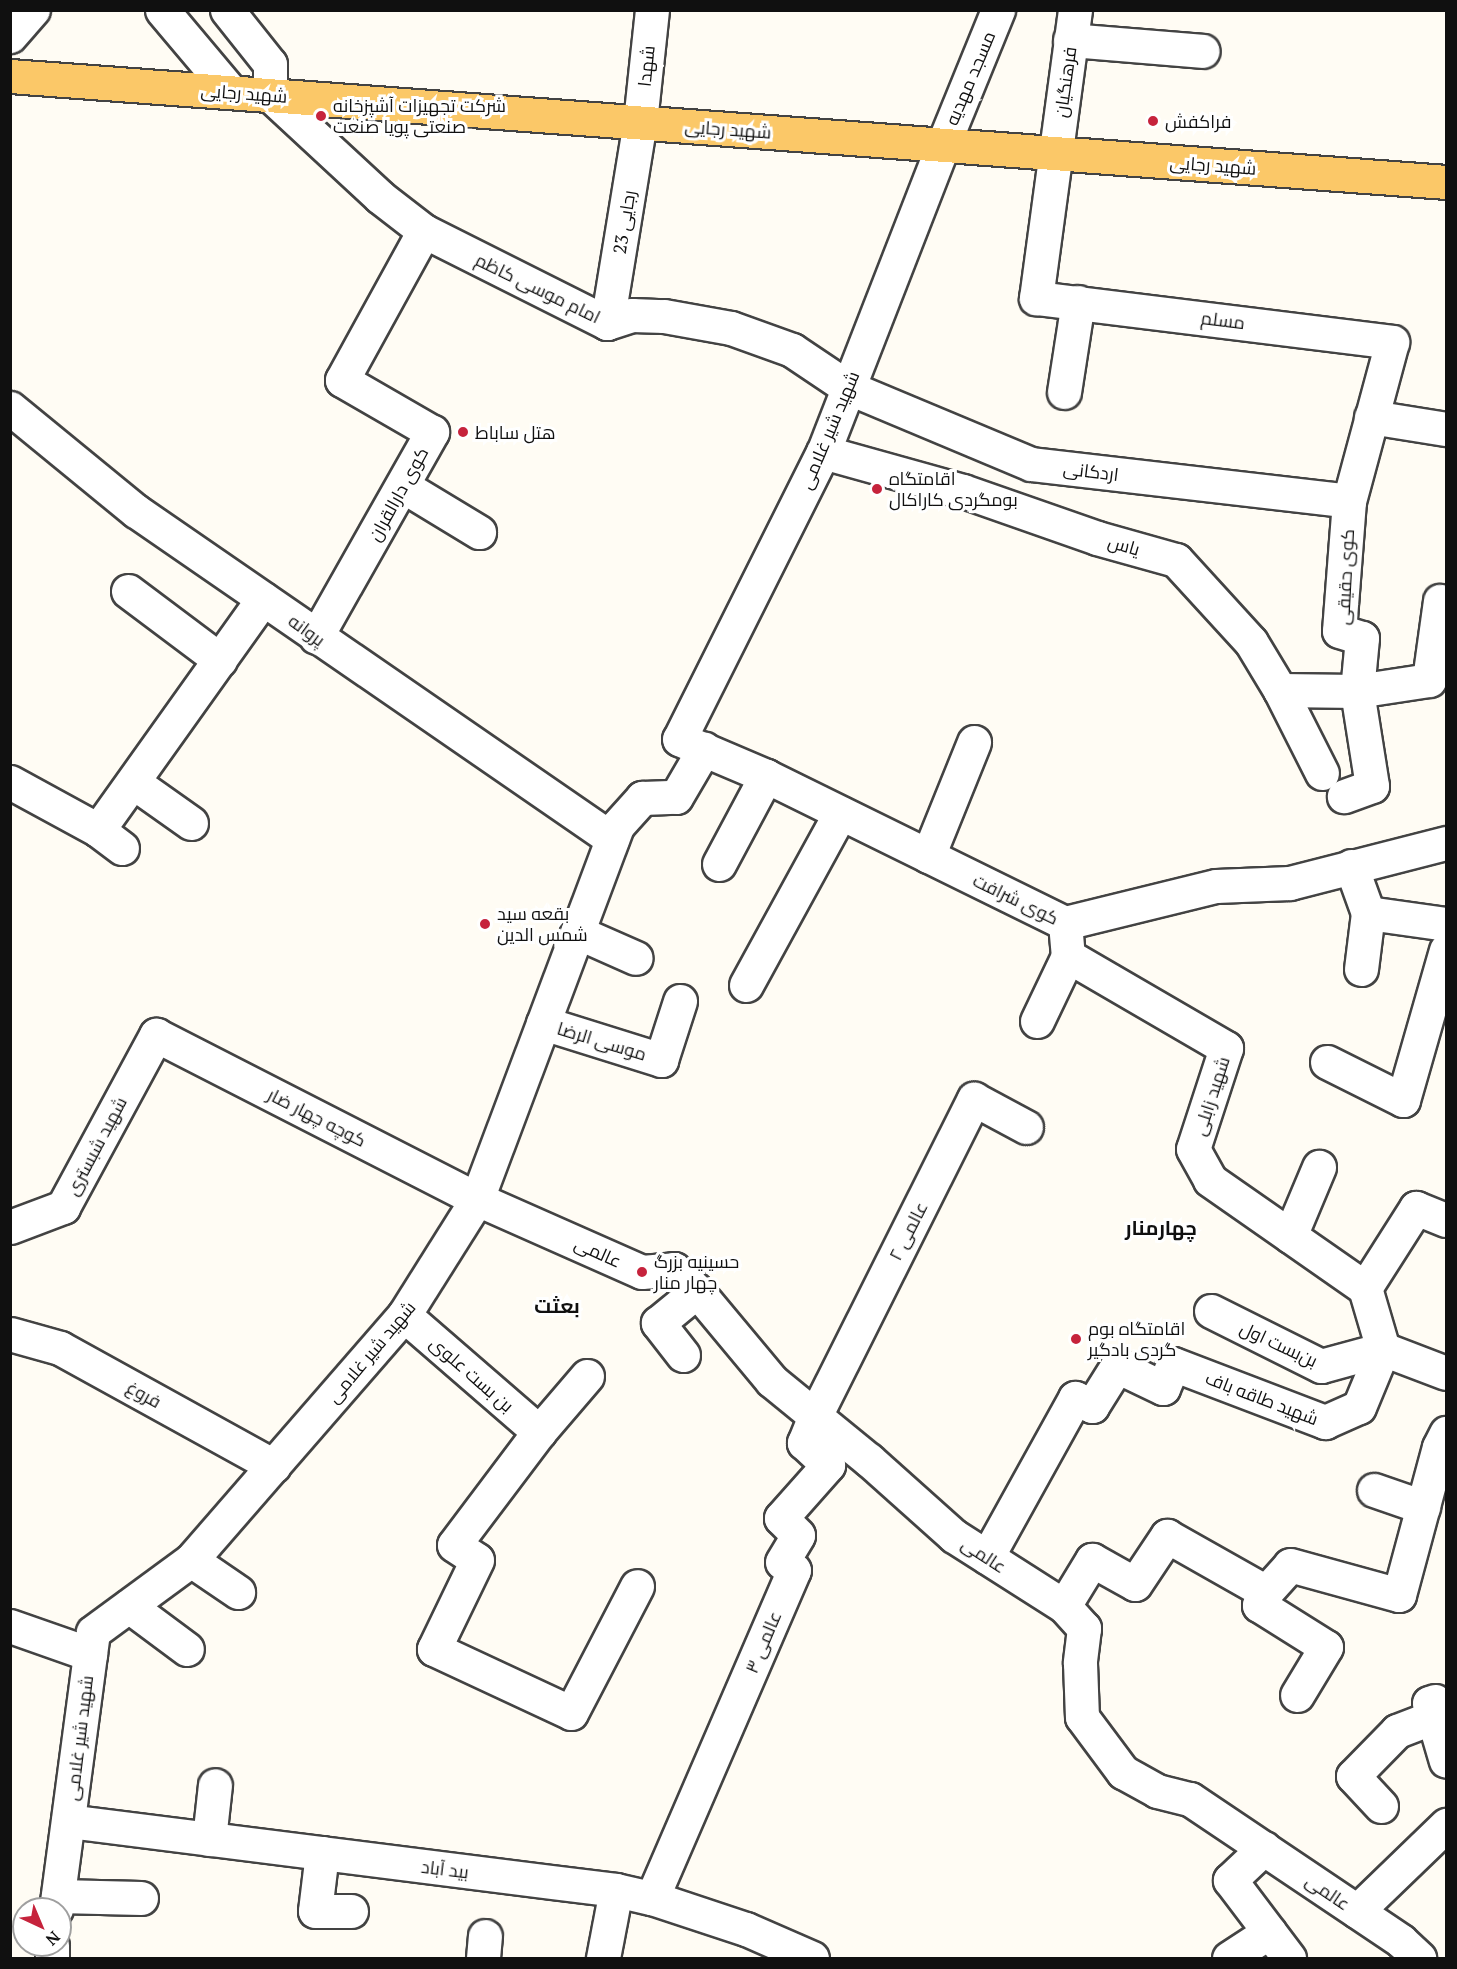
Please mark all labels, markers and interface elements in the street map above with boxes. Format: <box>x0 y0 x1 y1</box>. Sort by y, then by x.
street label: مسجد مهدیه <box>940 28 1000 128</box>
street label: شهدا <box>633 44 659 88</box>
street label: فرهنگیان <box>1049 45 1081 119</box>
street label: شهید رجایی <box>200 79 288 107</box>
place label: شرکت تجهیزات آشپزخانه صنعتی پویا صنعت <box>333 95 506 138</box>
marker: شرکت تجهیزات آشپزخانه صنعتی پویا صنعت <box>314 109 328 123</box>
place label: فراکفش <box>1165 110 1231 132</box>
marker: فراکفش <box>1146 114 1160 128</box>
street label: شهید رجایی <box>684 115 772 143</box>
street label: شهید رجایی <box>1169 151 1257 179</box>
street label: رجایی 23 <box>608 189 640 255</box>
street label: امام موسی کاظم <box>472 248 604 328</box>
street label: مسلم <box>1200 307 1246 333</box>
street label: شهید شیر غلامی <box>794 368 864 492</box>
place label: هتل ساباط <box>475 421 556 443</box>
marker: هتل ساباط <box>456 425 470 439</box>
street label: کوی دارالقران <box>363 443 433 545</box>
street label: اردکانی <box>1062 457 1120 485</box>
place label: اقامتگاه بومگردی کاراکال <box>889 468 1018 510</box>
marker: اقامتگاه بومگردی کاراکال <box>870 482 884 496</box>
street label: کوی حقیقی <box>1332 528 1358 626</box>
street label: یاس <box>1106 530 1142 560</box>
street label: پروانه <box>284 609 330 651</box>
street label: کوی شرافت <box>970 869 1062 929</box>
place label: بقعه سید شمس الدین <box>497 903 588 946</box>
marker: بقعه سید شمس الدین <box>478 917 492 931</box>
street label: موسی الرضا <box>555 1017 649 1065</box>
street label: شهید زابلی <box>1188 1054 1234 1138</box>
street label: کوچه چهار ضار <box>264 1083 370 1151</box>
street label: شهید شبستری <box>61 1093 131 1199</box>
street label: عالمی ۲ <box>884 1198 932 1264</box>
district label: چهارمنار <box>1125 1215 1197 1239</box>
street label: عالمی <box>571 1232 625 1272</box>
place label: حسینیه بزرگ چهار منار <box>654 1251 739 1294</box>
marker: حسینیه بزرگ چهار منار <box>635 1265 649 1279</box>
district label: بعثت <box>534 1293 580 1317</box>
street label: شهید شیر غلامی <box>322 1297 420 1407</box>
street label: بن‌بست اول <box>1237 1317 1321 1371</box>
place label: اقامتگاه بوم گردی بادگیر <box>1088 1318 1185 1360</box>
street label: بن بست علوی <box>426 1332 518 1416</box>
marker: اقامتگاه بوم گردی بادگیر <box>1069 1332 1083 1346</box>
street label: شهید طاقه باف <box>1203 1367 1321 1429</box>
street label: فروغ <box>123 1376 165 1412</box>
street label: عالمی <box>958 1533 1010 1577</box>
street label: عالمی ۳ <box>740 1608 786 1676</box>
street label: شهید شیر غلامی <box>61 1674 97 1802</box>
street label: بید آباد <box>420 1855 470 1883</box>
street label: عالمی <box>1302 1869 1354 1915</box>
north arrow <box>12 1897 72 1957</box>
text: N <box>41 1926 65 1951</box>

